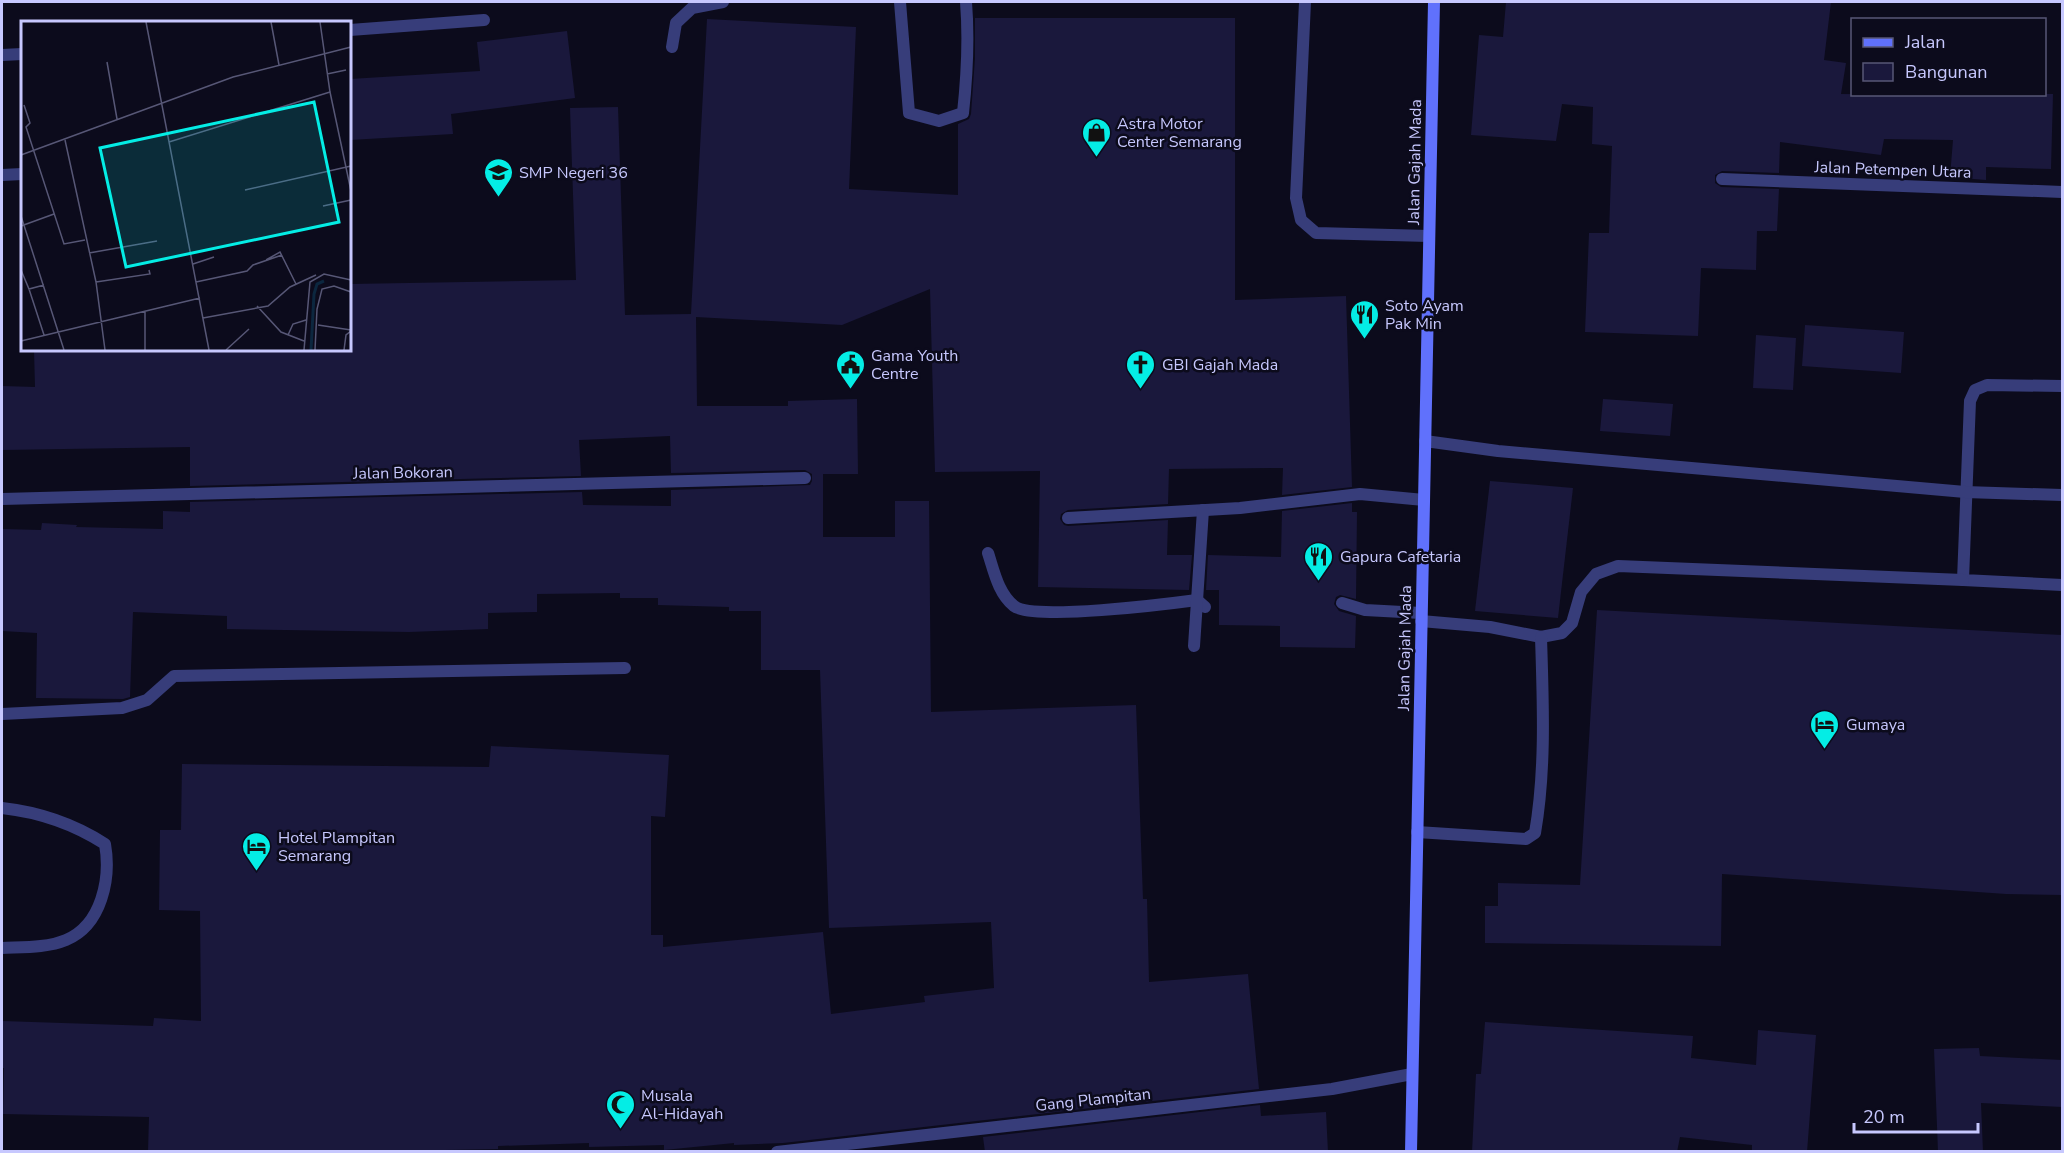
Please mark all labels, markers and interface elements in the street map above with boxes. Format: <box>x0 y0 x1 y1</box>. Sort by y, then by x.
legend <box>1851 18 2046 96</box>
inset map <box>21 21 351 351</box>
text: Jalan <box>1904 30 1945 54</box>
text: Bangunan <box>1905 60 1988 84</box>
street label: Jalan Gajah Mada <box>1403 99 1427 226</box>
place label: Astra Motor Center Semarang <box>1117 113 1242 153</box>
shop icon: Astra Motor Center Semarang <box>1080 116 1112 158</box>
school or university icon: SMP Negeri 36 <box>482 156 514 198</box>
street label: Jalan Petempen Utara <box>1813 156 1972 184</box>
place label: SMP Negeri 36 <box>519 162 628 184</box>
place label: Soto Ayam Pak Min <box>1385 295 1464 335</box>
restaurant icon: Soto Ayam Pak Min <box>1348 298 1380 340</box>
place label: Gama Youth Centre <box>871 345 958 385</box>
public building icon: Gama Youth Centre <box>834 348 866 390</box>
church icon: GBI Gajah Mada <box>1125 348 1157 390</box>
place label: GBI Gajah Mada <box>1162 354 1278 376</box>
street label: Jalan Bokoran <box>352 461 453 485</box>
restaurant icon: Gapura Cafetaria <box>1303 540 1335 582</box>
place label: Gapura Cafetaria <box>1340 546 1461 568</box>
street label: Jalan Gajah Mada <box>1393 585 1417 712</box>
hotel icon: Gumaya <box>1809 708 1841 750</box>
place label: Gumaya <box>1846 714 1905 736</box>
place label: Hotel Plampitan Semarang <box>278 827 395 867</box>
hotel icon: Hotel Plampitan Semarang <box>241 830 273 872</box>
street label: Gang Plampitan <box>1034 1083 1152 1117</box>
place label: Musala Al-Hidayah <box>641 1085 723 1125</box>
mosque icon: Musala Al-Hidayah <box>604 1088 636 1130</box>
scale bar <box>1854 1096 1978 1134</box>
text: 20 m <box>1863 1105 1905 1129</box>

